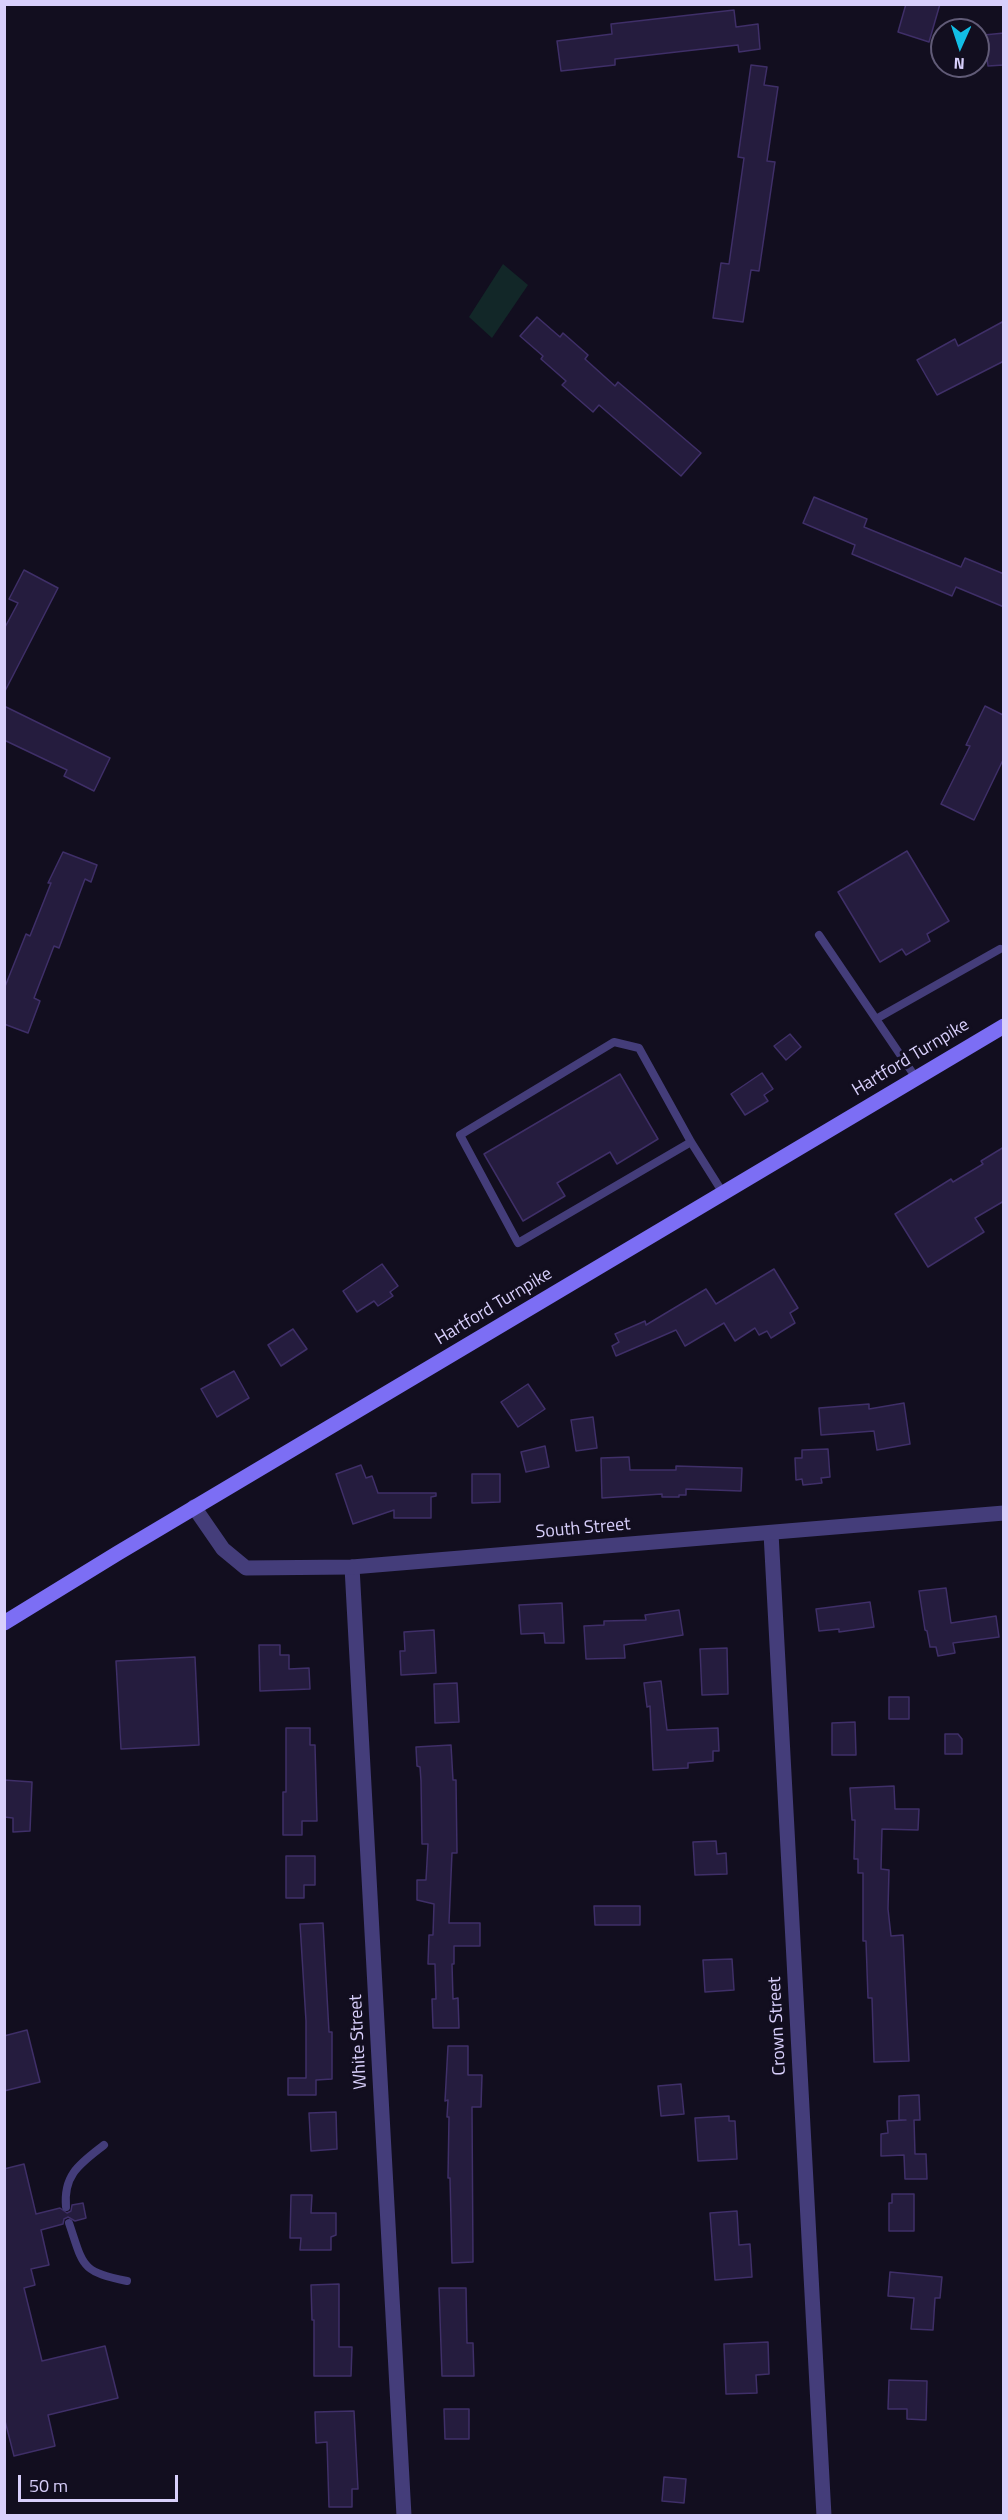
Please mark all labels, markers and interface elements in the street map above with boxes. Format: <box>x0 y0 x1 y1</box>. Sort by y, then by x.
north arrow <box>930 18 990 78</box>
text: N <box>953 52 965 76</box>
street label: Hartford Turnpike <box>849 1015 973 1101</box>
street label: Hartford Turnpike <box>432 1264 556 1350</box>
street label: South Street <box>535 1514 631 1544</box>
street label: Crown Street <box>765 1976 791 2076</box>
street label: White Street <box>346 1994 372 2090</box>
scale bar <box>21 2463 182 2501</box>
text: 50 m <box>29 2472 68 2499</box>

